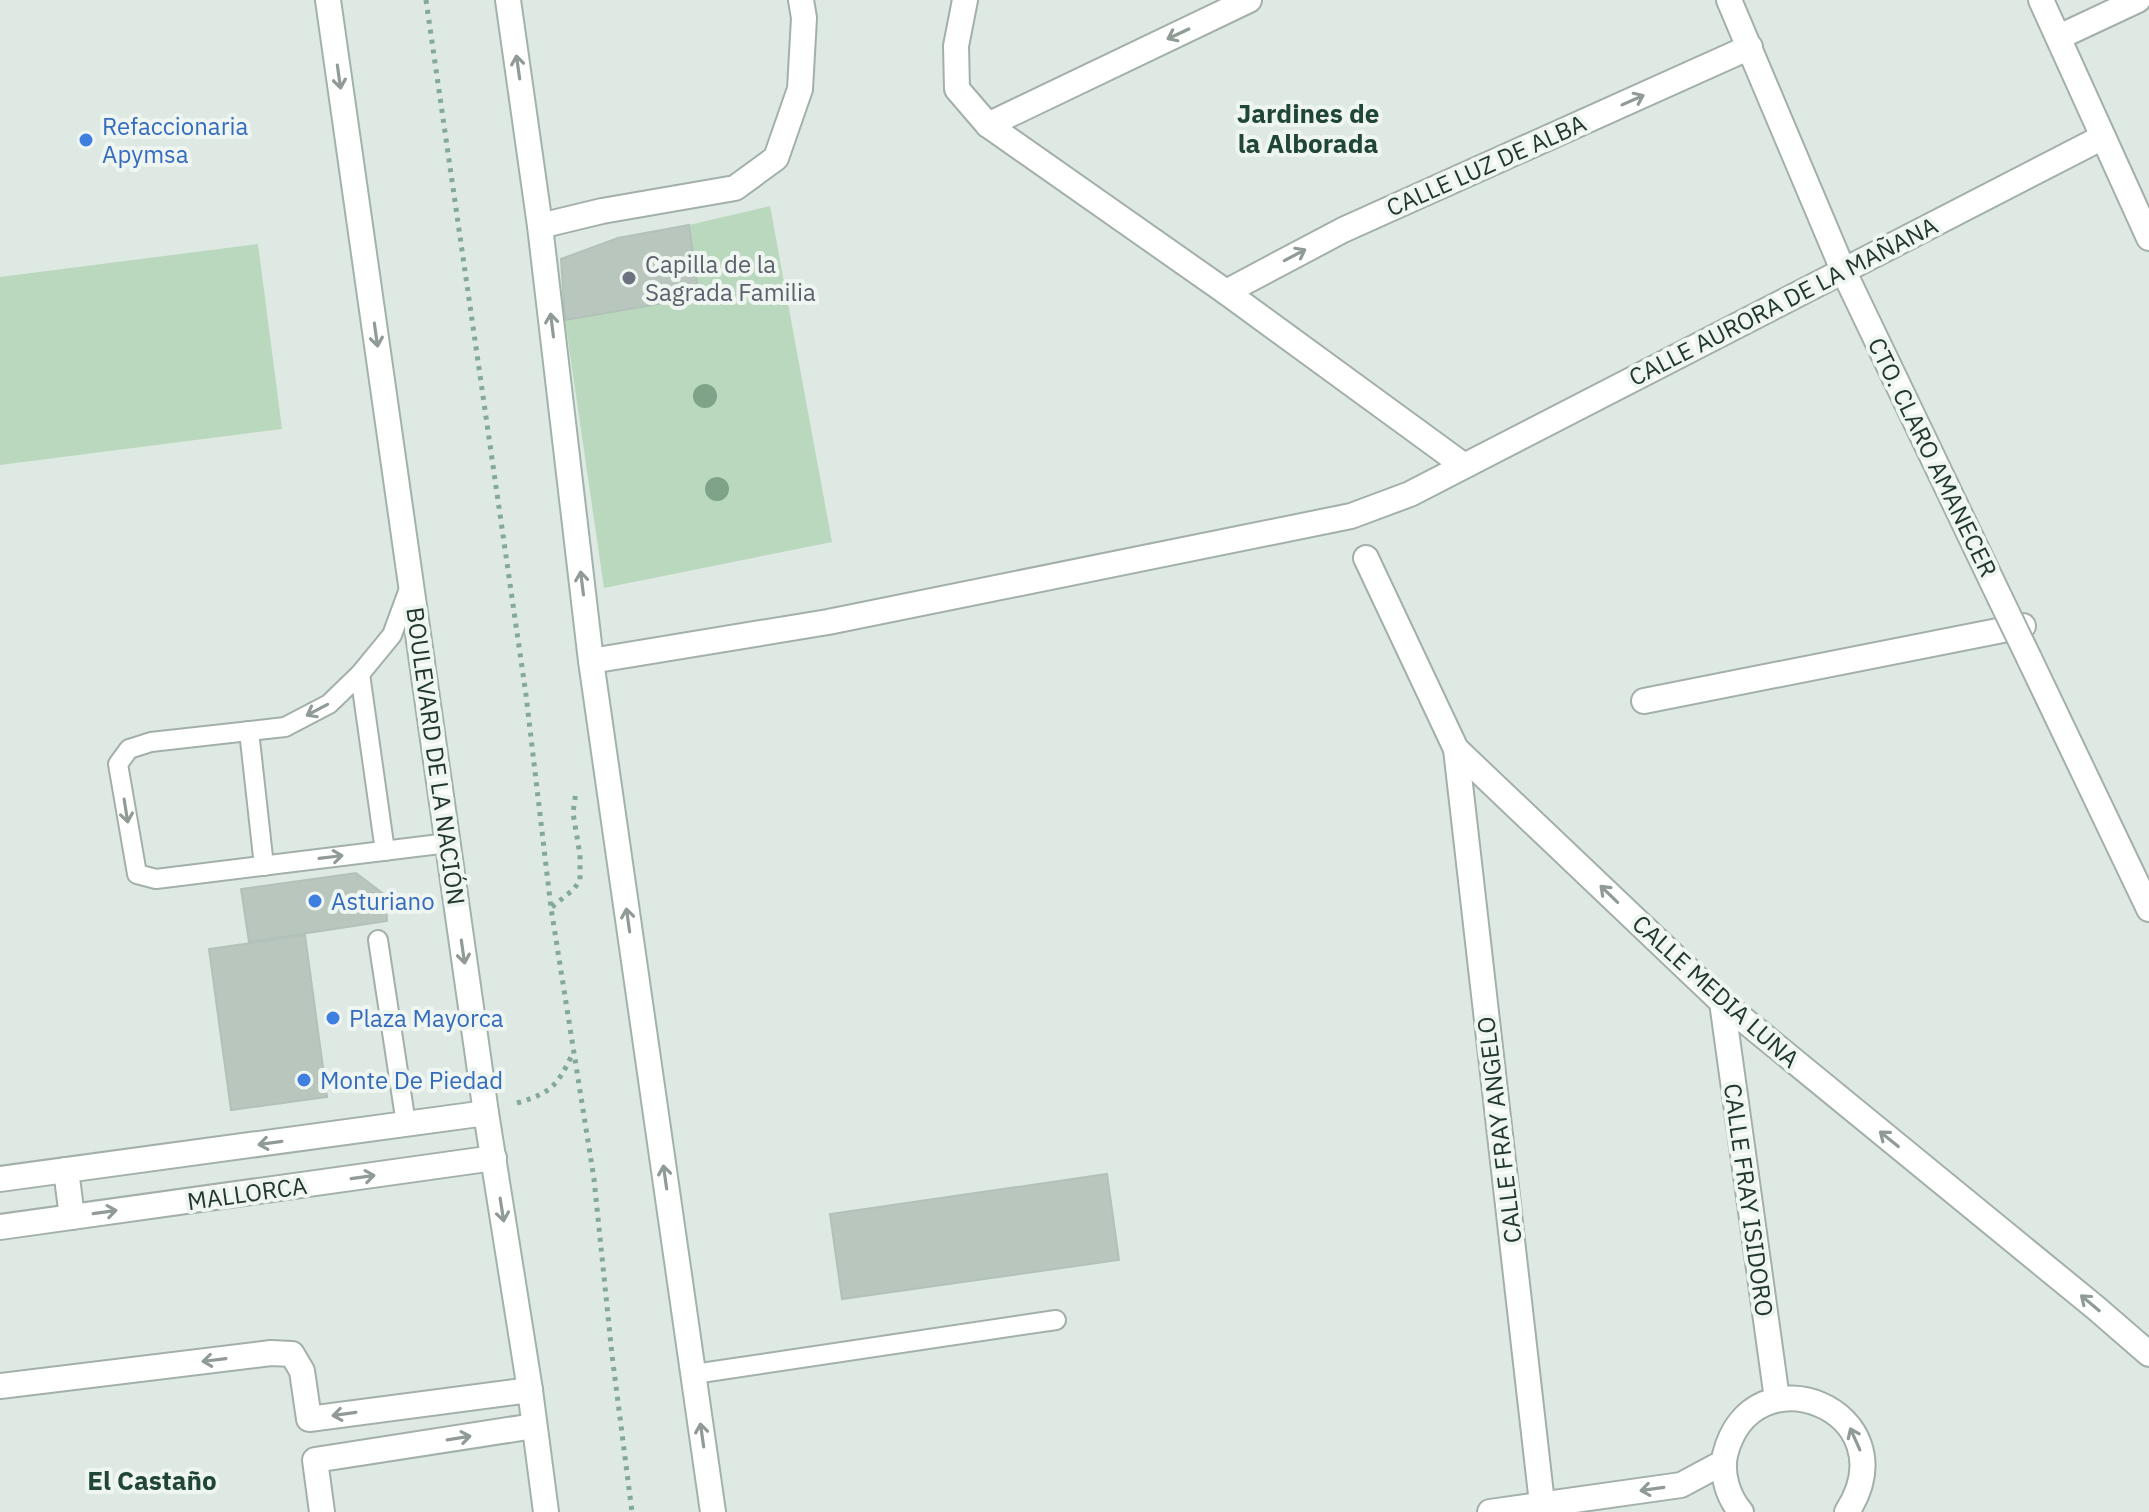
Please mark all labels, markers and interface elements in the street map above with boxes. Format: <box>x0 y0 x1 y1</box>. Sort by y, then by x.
one-way arrow <box>1167 27 1191 42</box>
one-way arrow <box>510 55 525 80</box>
one-way arrow <box>332 64 347 89</box>
one-way arrow <box>1620 91 1645 106</box>
district label: Jardines de la Alborada <box>1237 96 1379 160</box>
street label: CALLE LUZ DE ALBA <box>1381 107 1591 223</box>
place label: Refaccionaria Apymsa <box>102 110 248 170</box>
marker: Refaccionaria Apymsa <box>77 131 95 149</box>
street label: CALLE AURORA DE LA MAÑANA <box>1623 209 1943 393</box>
one-way arrow <box>1283 247 1306 263</box>
place label: Capilla de la Sagrada Familia <box>645 248 816 308</box>
marker: Capilla de la Sagrada Familia <box>620 269 638 287</box>
one-way arrow <box>544 312 559 339</box>
one-way arrow <box>369 322 384 347</box>
street label: CTO. CLARO AMANECER <box>1861 332 2005 582</box>
one-way arrow <box>574 570 589 597</box>
street label: BOULEVARD DE LA NACIÓN <box>399 605 473 907</box>
one-way arrow <box>306 702 329 718</box>
one-way arrow <box>120 798 135 823</box>
one-way arrow <box>317 850 343 865</box>
place label: Asturiano <box>331 885 435 917</box>
one-way arrow <box>1599 886 1619 904</box>
marker: Asturiano <box>306 892 324 910</box>
street label: CALLE MEDIA LUNA <box>1626 907 1806 1075</box>
one-way arrow <box>620 908 635 933</box>
one-way arrow <box>456 939 471 965</box>
place label: Plaza Mayorca <box>349 1002 504 1034</box>
marker: Plaza Mayorca <box>324 1009 342 1027</box>
street label: CALLE FRAY ANGELO <box>1469 1015 1529 1245</box>
place label: Monte De Piedad <box>320 1064 503 1096</box>
marker: Monte De Piedad <box>295 1071 313 1089</box>
street label: CALLE FRAY ISIDORO <box>1717 1081 1781 1319</box>
one-way arrow <box>1879 1130 1900 1147</box>
one-way arrow <box>257 1135 284 1150</box>
one-way arrow <box>657 1165 672 1191</box>
street label: MALLORCA <box>185 1169 309 1217</box>
one-way arrow <box>349 1170 375 1185</box>
one-way arrow <box>495 1196 510 1222</box>
one-way arrow <box>91 1205 118 1220</box>
one-way arrow <box>2080 1295 2101 1312</box>
one-way arrow <box>202 1353 227 1368</box>
one-way arrow <box>331 1407 358 1422</box>
one-way arrow <box>694 1423 709 1448</box>
one-way arrow <box>1846 1428 1861 1452</box>
one-way arrow <box>445 1430 471 1445</box>
district label: El Castaño <box>87 1463 217 1497</box>
one-way arrow <box>1639 1482 1665 1497</box>

